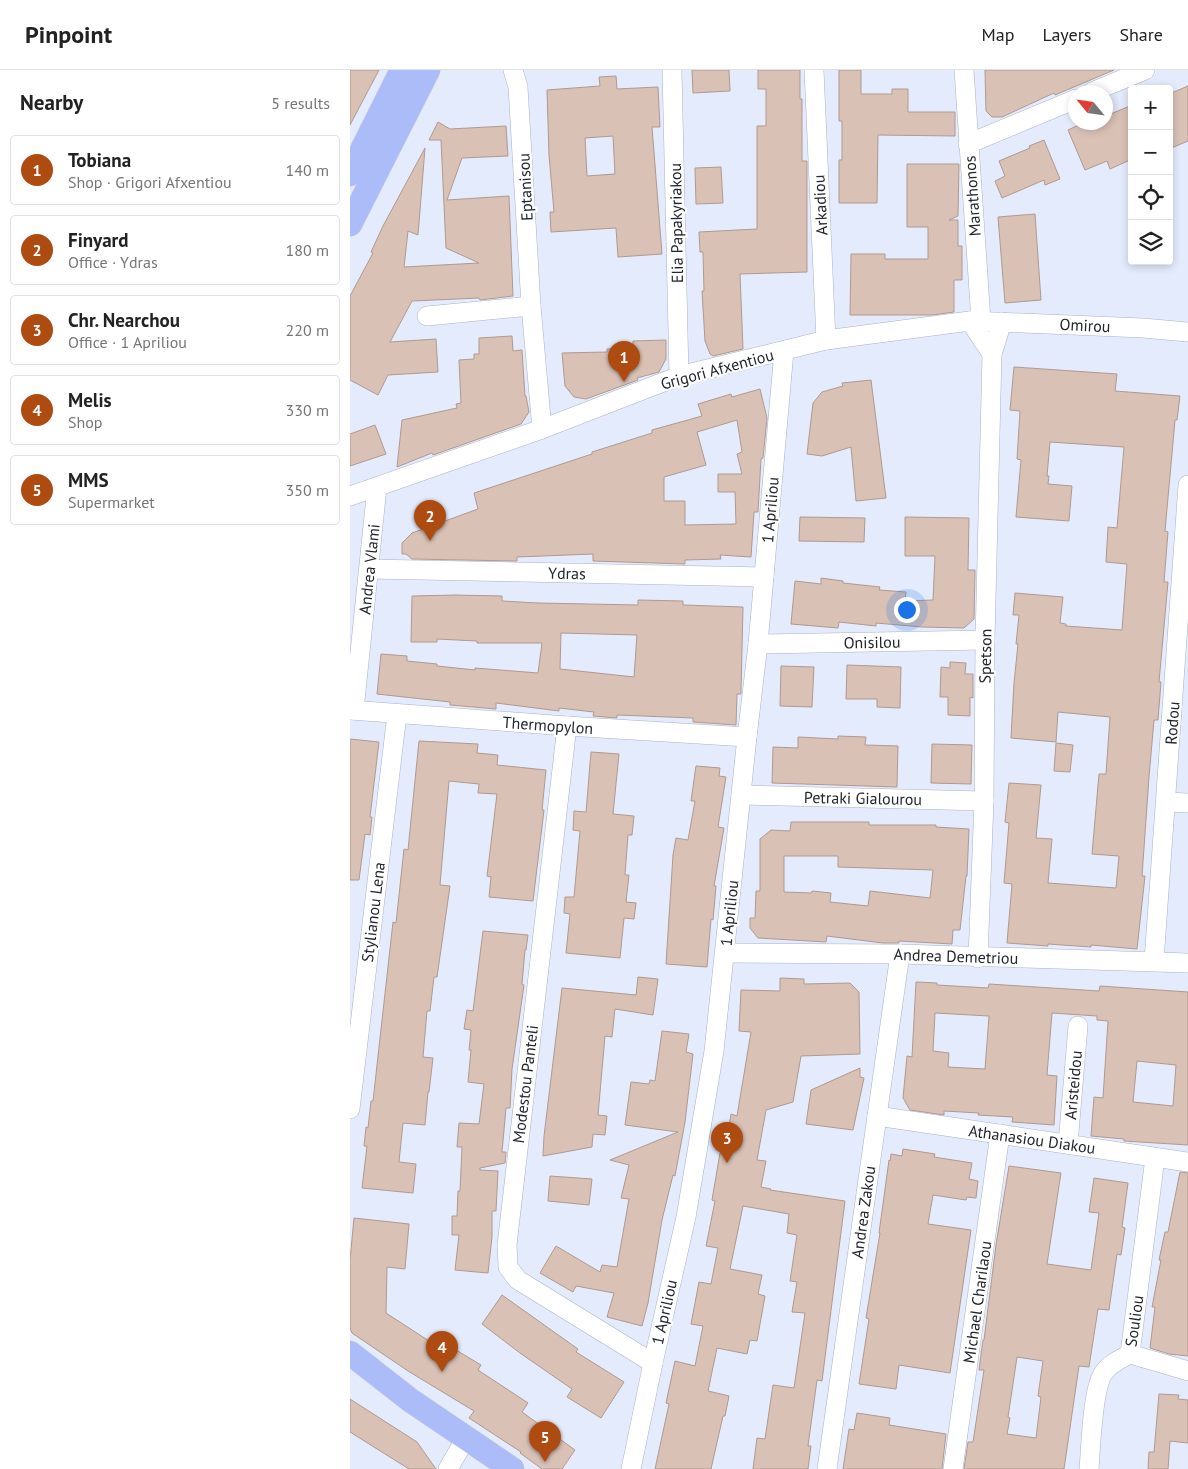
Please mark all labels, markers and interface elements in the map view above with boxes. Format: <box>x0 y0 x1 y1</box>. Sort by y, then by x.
text: Pinpoint <box>25 19 112 50</box>
text: Map <box>982 23 1014 46</box>
text: Layers <box>1042 23 1091 46</box>
text: Share <box>1119 23 1163 46</box>
north arrow <box>1068 85 1113 130</box>
map controls <box>1128 85 1173 265</box>
button: + <box>1128 85 1173 130</box>
text: Nearby <box>20 89 83 116</box>
text: 5 results <box>271 93 330 113</box>
button: − <box>1128 130 1173 175</box>
text: Tobiana <box>68 148 131 172</box>
street label: Eptanisou <box>513 153 537 221</box>
street label: Marathonos <box>959 155 985 237</box>
text: 1 <box>32 160 42 180</box>
text: 140 m <box>286 160 329 180</box>
street label: Elia Papakyriakou <box>665 163 687 283</box>
text: Shop · Grigori Afxentiou <box>68 172 232 192</box>
street label: Arkadiou <box>808 174 832 236</box>
button: locate <box>1128 175 1173 220</box>
button: layers <box>1128 220 1173 265</box>
text: Finyard <box>68 228 129 252</box>
text: 2 <box>32 240 42 260</box>
text: 180 m <box>286 240 329 260</box>
text: Office · Ydras <box>68 252 158 272</box>
text: Chr. Nearchou <box>68 308 180 332</box>
street label: Omirou <box>1059 314 1111 336</box>
text: 3 <box>32 320 42 340</box>
text: 220 m <box>286 320 329 340</box>
text: Office · 1 Apriliou <box>68 332 187 352</box>
pin: 1 <box>608 341 640 382</box>
street label: Grigori Afxentiou <box>658 344 776 394</box>
text: Melis <box>68 388 112 412</box>
text: 4 <box>32 400 42 420</box>
text: 330 m <box>286 400 329 420</box>
text: Shop <box>68 412 102 432</box>
text: MMS <box>68 468 108 492</box>
street label: 1 Apriliou <box>757 476 783 544</box>
text: 5 <box>32 480 42 500</box>
text: 350 m <box>286 480 329 500</box>
text: Supermarket <box>68 492 155 512</box>
pin: 2 <box>414 500 446 541</box>
street label: Andrea Vlami <box>354 523 384 615</box>
street label: Ydras <box>548 563 586 583</box>
your location <box>894 597 920 623</box>
street label: Spetson <box>975 628 995 684</box>
street label: Onisilou <box>843 632 901 652</box>
street label: Rodou <box>1161 701 1183 745</box>
street label: Thermopylon <box>502 712 594 738</box>
street label: Petraki Gialourou <box>804 787 922 809</box>
street label: Stylianou Lena <box>357 861 389 963</box>
street label: 1 Apriliou <box>716 879 742 947</box>
street label: Andrea Demetriou <box>893 944 1019 968</box>
street label: Modestou Panteli <box>508 1024 542 1144</box>
street label: Aristeidou <box>1060 1050 1086 1120</box>
street label: Athanasiou Diakou <box>967 1120 1097 1158</box>
pin: 3 <box>711 1122 743 1163</box>
street label: Andrea Zakou <box>847 1164 879 1260</box>
street label: Michael Charilaou <box>959 1240 995 1364</box>
street label: 1 Apriliou <box>647 1277 681 1347</box>
street label: Souliou <box>1120 1294 1148 1348</box>
pin: 4 <box>426 1331 458 1372</box>
pin: 5 <box>529 1421 561 1462</box>

